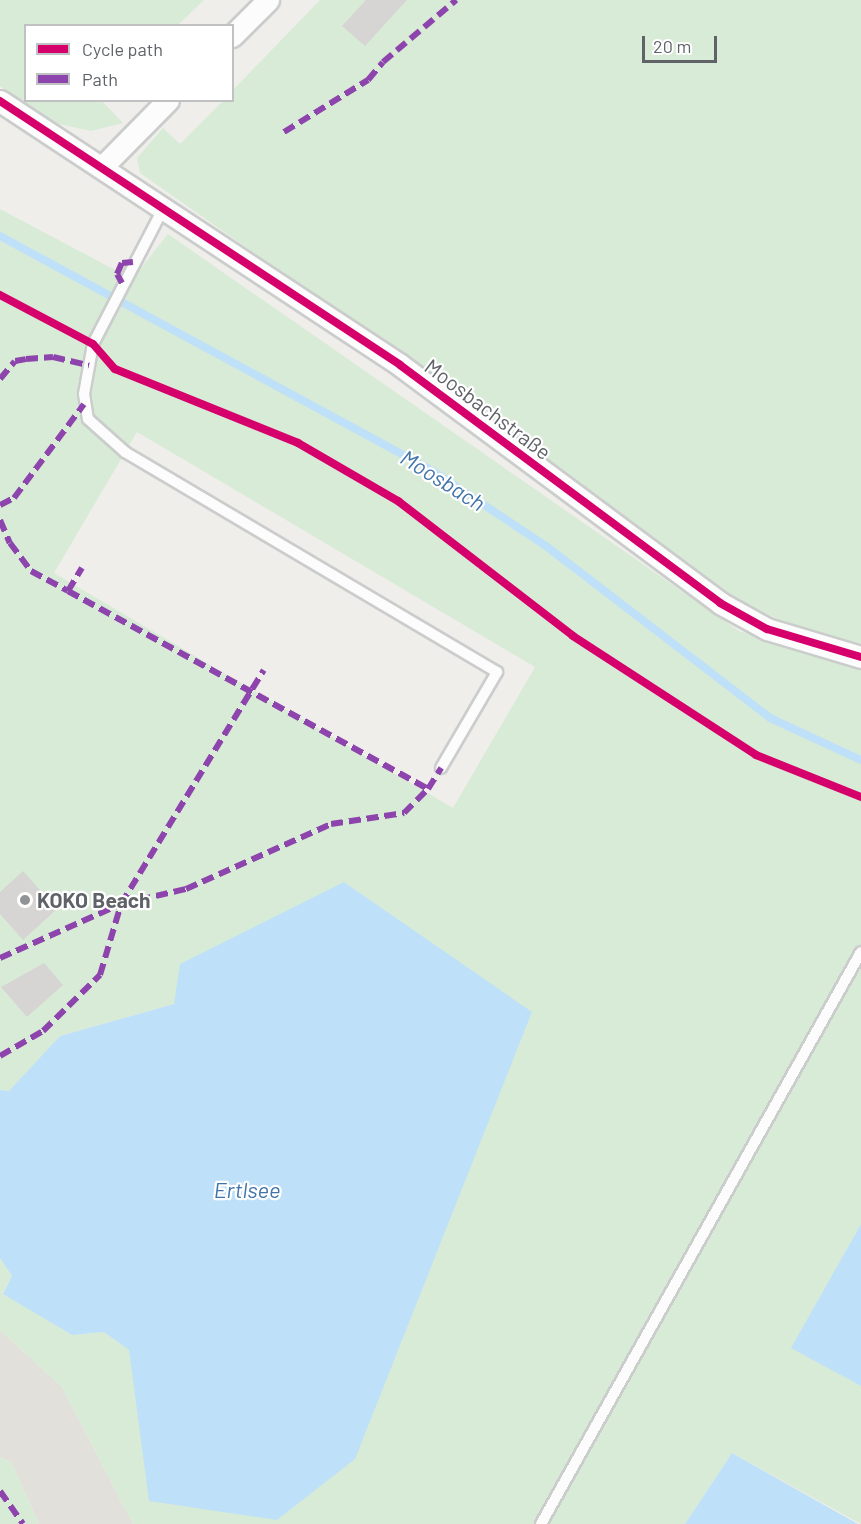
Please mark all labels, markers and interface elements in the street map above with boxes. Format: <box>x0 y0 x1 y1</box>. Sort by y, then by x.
legend <box>24 24 234 102</box>
scale bar <box>645 24 720 62</box>
text: 20 m <box>653 35 691 57</box>
text: Cycle path <box>82 38 163 60</box>
text: Path <box>82 68 118 90</box>
street label: Moosbachstraße <box>420 353 556 465</box>
water label: Moosbach <box>396 444 490 516</box>
place label: KOKO Beach <box>37 887 151 913</box>
marker: KOKO Beach <box>18 893 32 907</box>
water label: Ertlsee <box>214 1177 280 1203</box>

